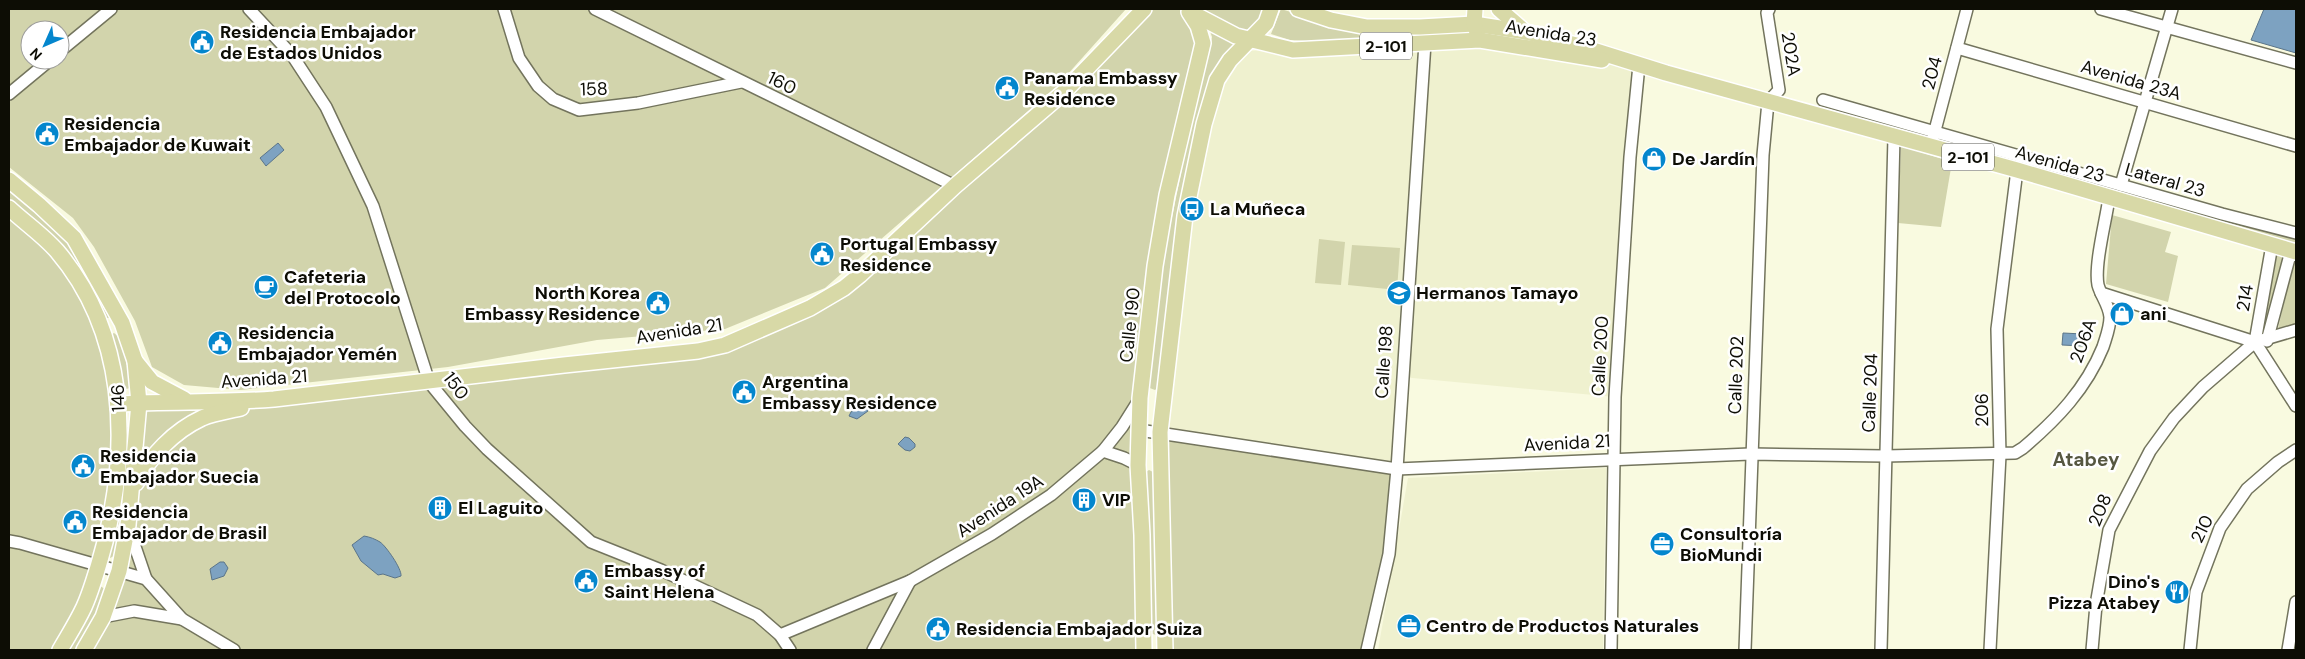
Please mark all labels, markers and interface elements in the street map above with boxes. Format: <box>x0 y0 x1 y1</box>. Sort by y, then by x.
street label: Avenida 23 <box>1504 14 1598 52</box>
north arrow <box>20 20 70 70</box>
place label: Residencia Embajador de Estados Unidos <box>220 20 416 65</box>
public building icon: Residencia Embajador de Estados Unidos <box>189 29 215 55</box>
street label: 202A <box>1776 30 1806 78</box>
road number: 2-101 <box>1360 32 1412 59</box>
text: N <box>26 44 46 64</box>
street label: 204 <box>1916 54 1948 92</box>
street label: Avenida 23A <box>2078 54 2184 106</box>
street label: 160 <box>764 66 800 100</box>
place label: Panama Embassy Residence <box>1024 66 1178 111</box>
public building icon: Panama Embassy Residence <box>994 75 1020 101</box>
street label: 158 <box>580 77 608 101</box>
place label: Residencia Embajador de Kuwait <box>64 112 251 157</box>
public building icon: Residencia Embajador de Kuwait <box>34 121 60 147</box>
street label: Avenida 23 <box>2013 140 2107 188</box>
road number: 2-101 <box>1942 144 1994 170</box>
shop icon: De Jardín <box>1641 146 1667 172</box>
place label: De Jardín <box>1672 147 1755 171</box>
street label: Lateral 23 <box>2122 157 2208 203</box>
bus stop icon: La Muñeca <box>1179 196 1205 222</box>
place label: La Muñeca <box>1210 197 1305 221</box>
place label: Portugal Embassy Residence <box>840 232 998 277</box>
public building icon: Portugal Embassy Residence <box>809 241 835 267</box>
place label: Cafeteria del Protocolo <box>284 265 401 310</box>
cafe icon: Cafeteria del Protocolo <box>253 274 279 300</box>
school or university icon: Hermanos Tamayo <box>1386 280 1412 306</box>
place label: North Korea Embassy Residence <box>465 281 640 326</box>
place label: Hermanos Tamayo <box>1416 281 1578 305</box>
street label: 214 <box>2231 283 2259 313</box>
street label: Calle 190 <box>1114 286 1146 364</box>
public building icon: North Korea Embassy Residence <box>645 290 671 316</box>
shop icon: ani <box>2109 301 2135 327</box>
place label: ani <box>2140 302 2167 326</box>
street label: Avenida 21 <box>634 312 724 350</box>
street label: Calle 200 <box>1586 315 1614 397</box>
street label: 206A <box>2064 316 2102 366</box>
place label: Residencia Embajador Yemén <box>238 321 397 366</box>
street label: Calle 198 <box>1369 325 1399 399</box>
public building icon: Residencia Embajador Yemén <box>207 330 233 356</box>
street label: Calle 202 <box>1723 335 1749 415</box>
street label: Calle 204 <box>1857 353 1883 433</box>
street label: Avenida 21 <box>220 364 308 394</box>
street label: 150 <box>438 367 474 405</box>
place label: Argentina Embassy Residence <box>762 370 937 415</box>
public building icon: Argentina Embassy Residence <box>731 379 757 405</box>
street label: 146 <box>106 384 130 412</box>
street label: 206 <box>1970 393 1994 427</box>
street label: Avenida 21 <box>1523 429 1611 457</box>
place label: Residencia Embajador Suecia <box>100 444 259 489</box>
district label: Atabey <box>2053 447 2120 472</box>
public building icon: Residencia Embajador Suecia <box>70 453 96 479</box>
street label: Avenida 19A <box>952 469 1048 543</box>
building icon: VIP <box>1071 487 1097 513</box>
place label: VIP <box>1102 488 1131 512</box>
street label: 208 <box>2083 490 2117 530</box>
building icon: El Laguito <box>427 495 453 521</box>
place label: El Laguito <box>458 496 543 520</box>
place label: Residencia Embajador de Brasil <box>92 500 267 545</box>
public building icon: Residencia Embajador de Brasil <box>62 509 88 535</box>
street label: 210 <box>2185 511 2219 547</box>
place label: Consultoría BioMundi <box>1680 522 1782 567</box>
office icon: Consultoría BioMundi <box>1649 531 1675 557</box>
place label: Embassy of Saint Helena <box>604 559 714 604</box>
public building icon: Embassy of Saint Helena <box>573 568 599 594</box>
place label: Dino's Pizza Atabey <box>2048 570 2160 615</box>
restaurant icon: Dino's Pizza Atabey <box>2164 579 2190 605</box>
office icon: Centro de Productos Naturales <box>1396 613 1422 639</box>
place label: Centro de Productos Naturales <box>1426 614 1699 638</box>
public building icon: Residencia Embajador Suiza <box>925 616 951 642</box>
place label: Residencia Embajador Suiza <box>956 617 1202 641</box>

